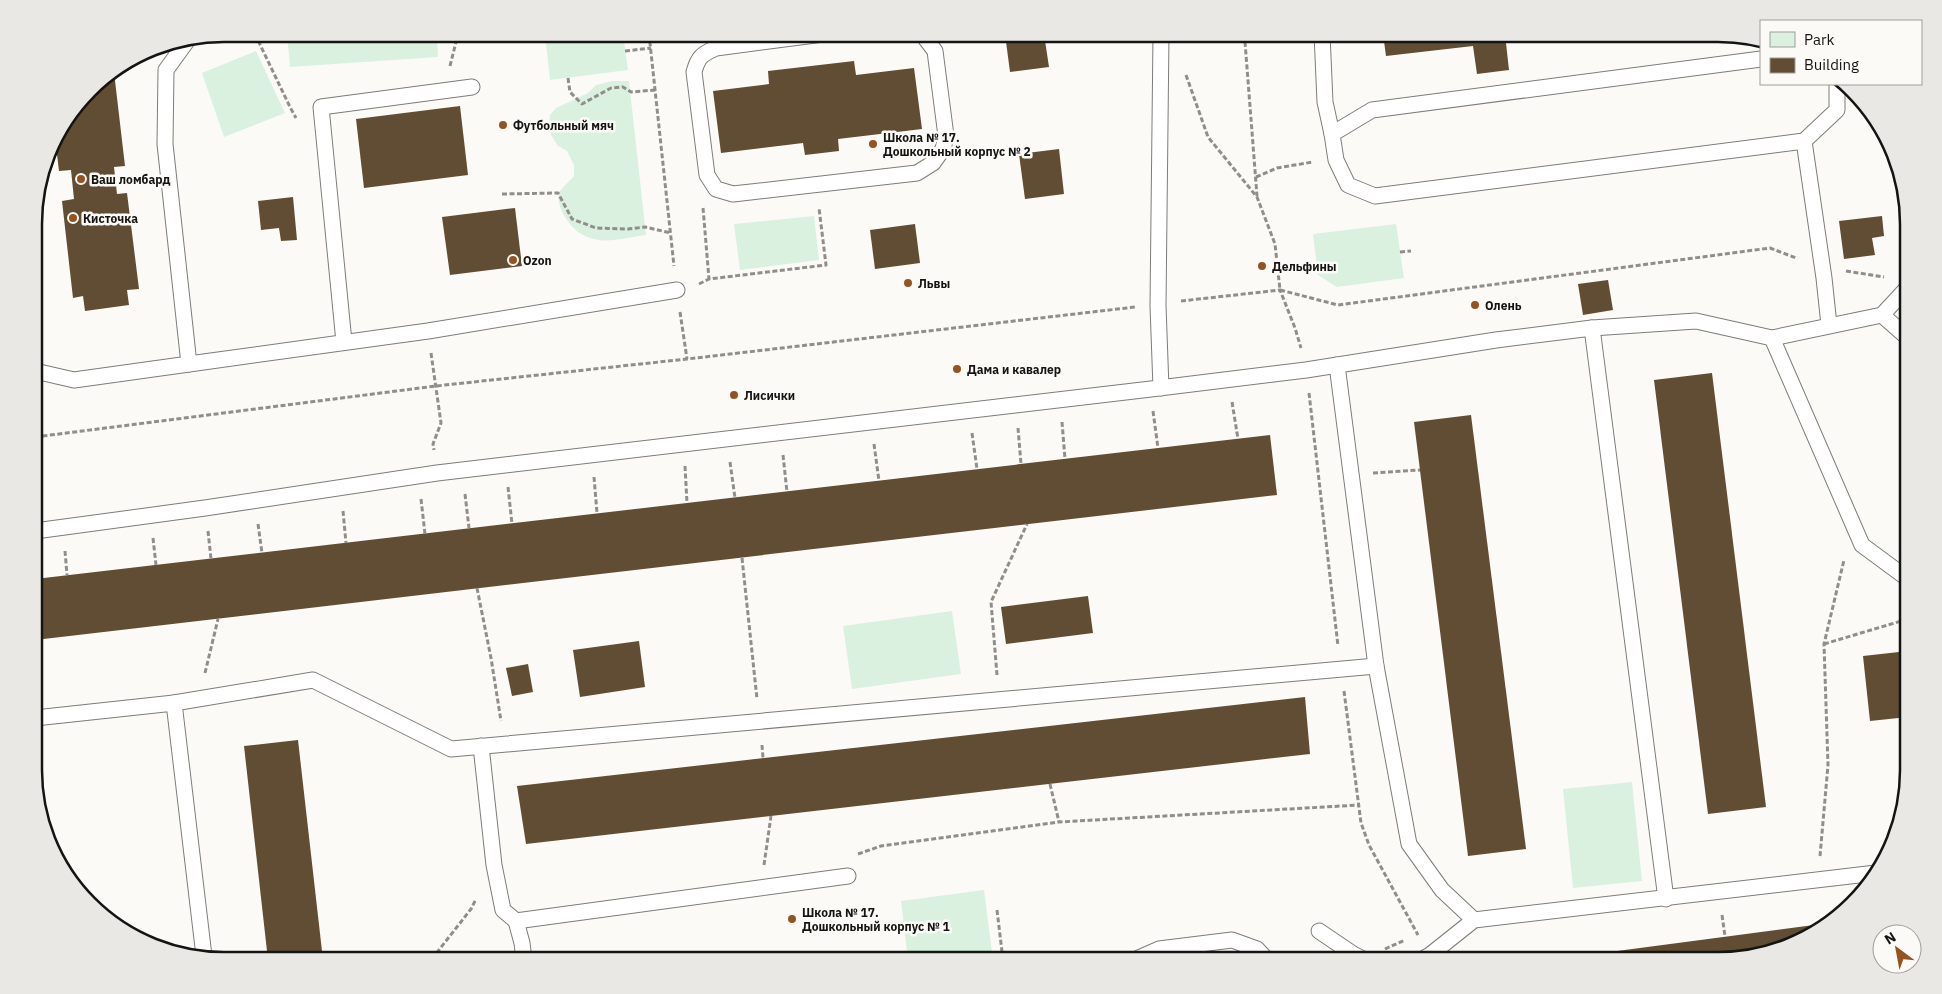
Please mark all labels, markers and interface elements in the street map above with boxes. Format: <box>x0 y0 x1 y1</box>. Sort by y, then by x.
legend <box>1760 20 1922 85</box>
text: Park <box>1804 30 1834 49</box>
text: Building <box>1804 55 1859 74</box>
place label: Футбольный мяч <box>513 118 614 133</box>
marker: Футбольный мяч <box>497 119 509 131</box>
place label: Школа № 17. Дошкольный корпус № 2 <box>883 130 1031 159</box>
marker: Школа № 17. Дошкольный корпус № 2 <box>867 138 879 150</box>
place label: Ваш ломбард <box>91 172 170 187</box>
marker: Ваш ломбард <box>75 173 87 185</box>
place label: Кисточка <box>83 211 138 226</box>
marker: Кисточка <box>67 212 79 224</box>
place label: Ozon <box>523 253 552 268</box>
marker: Ozon <box>507 254 519 266</box>
place label: Дельфины <box>1272 259 1337 274</box>
marker: Дельфины <box>1256 260 1268 272</box>
place label: Львы <box>918 276 950 291</box>
marker: Львы <box>902 277 914 289</box>
place label: Олень <box>1485 298 1522 313</box>
marker: Олень <box>1469 299 1481 311</box>
place label: Дама и кавалер <box>967 362 1061 377</box>
marker: Дама и кавалер <box>951 363 963 375</box>
place label: Лисички <box>744 388 795 403</box>
marker: Лисички <box>728 389 740 401</box>
place label: Школа № 17. Дошкольный корпус № 1 <box>802 905 950 934</box>
marker: Школа № 17. Дошкольный корпус № 1 <box>786 913 798 925</box>
north arrow <box>1872 924 1922 974</box>
text: N <box>1881 928 1899 948</box>

